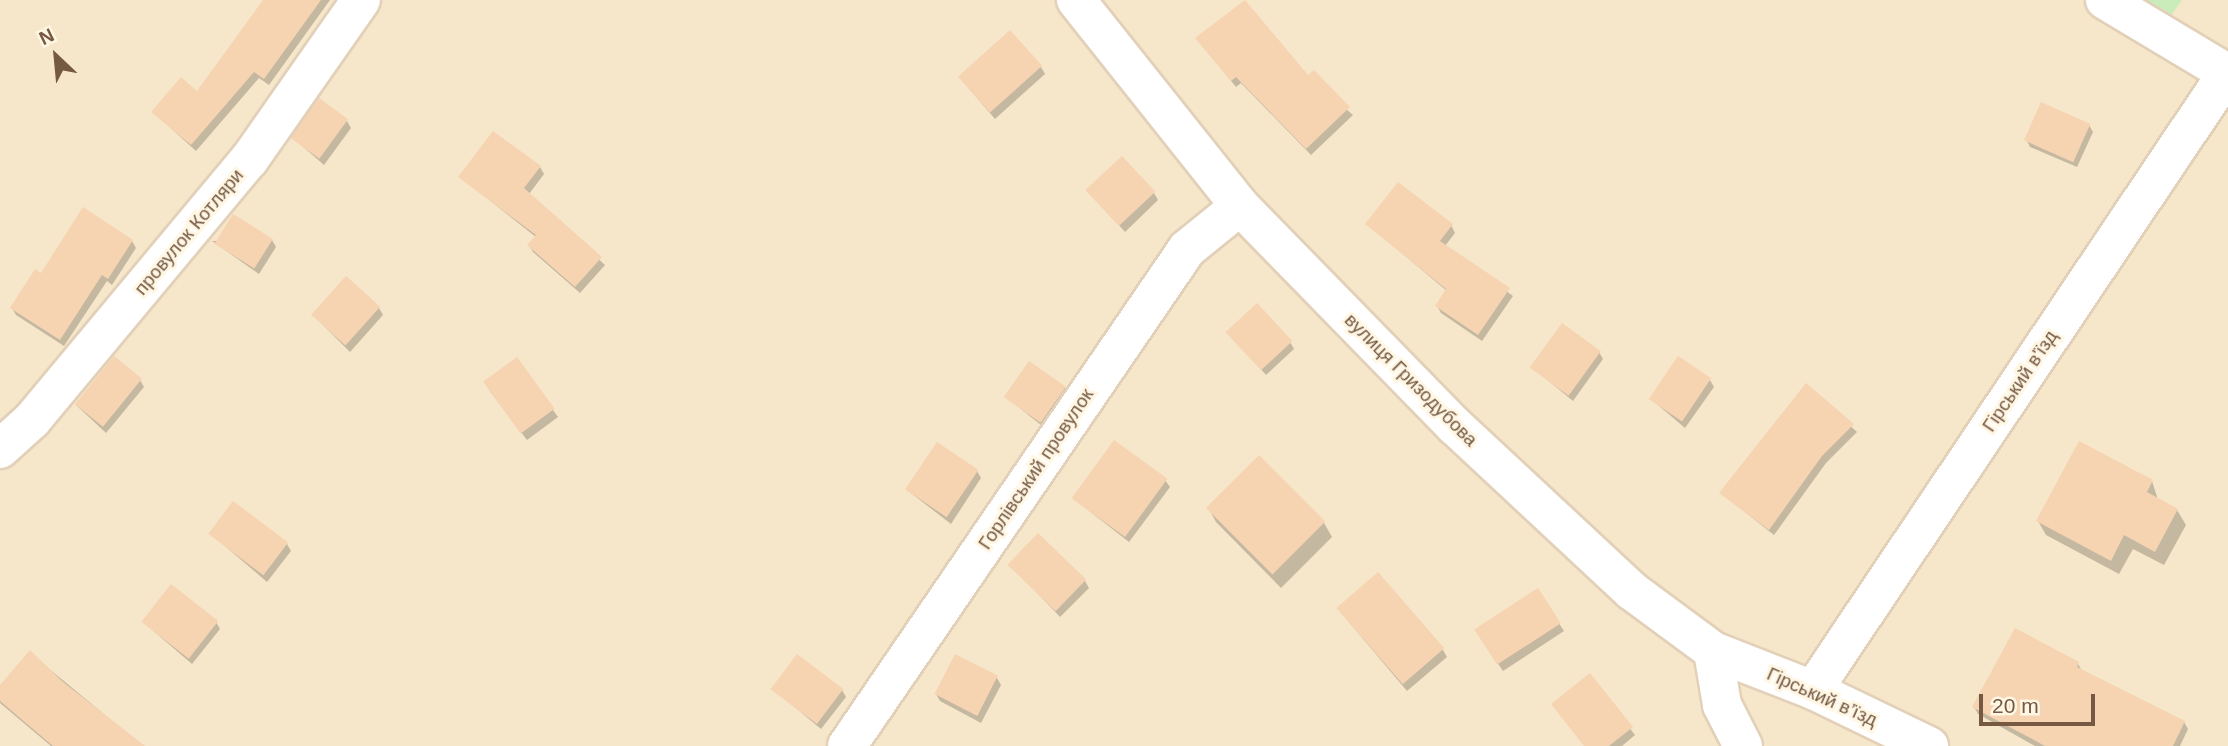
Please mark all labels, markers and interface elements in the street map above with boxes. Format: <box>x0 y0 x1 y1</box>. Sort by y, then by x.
north arrow <box>21 21 91 91</box>
text: N <box>36 24 57 49</box>
street label: провулок Котляри <box>130 164 248 300</box>
street label: вулиця Гризодубова <box>1340 309 1482 451</box>
street label: Гірський в'їзд <box>1978 326 2062 436</box>
street label: Горлівський провулок <box>974 384 1098 554</box>
street label: Гірський в’їзд <box>1763 663 1881 731</box>
scale bar <box>1983 680 2098 724</box>
text: 20 m <box>1992 694 2039 717</box>

